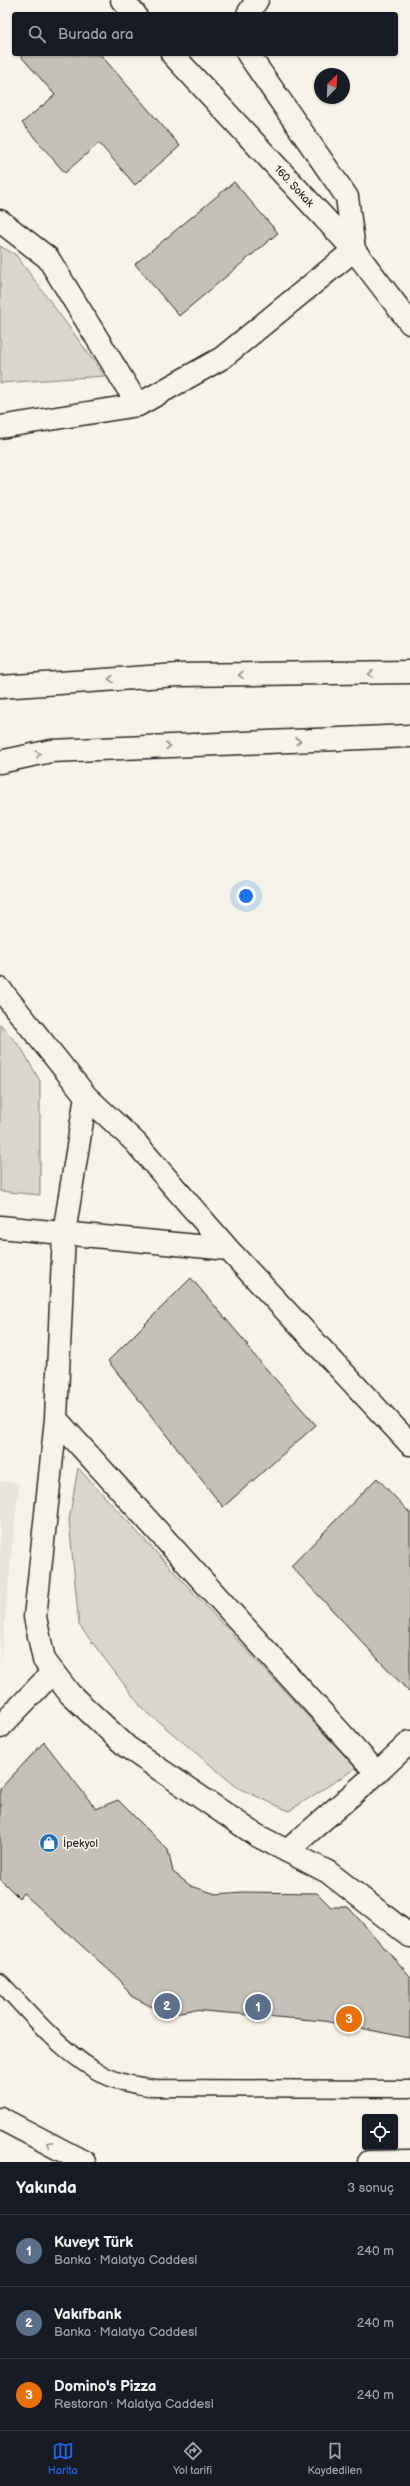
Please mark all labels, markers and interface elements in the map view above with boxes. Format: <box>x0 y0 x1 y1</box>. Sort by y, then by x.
search box <box>12 12 398 56</box>
icon: search <box>26 23 48 45</box>
text: Burada ara <box>58 25 133 44</box>
north arrow <box>314 68 350 104</box>
street label: 160. Sokak <box>272 162 317 210</box>
one-way arrow <box>368 670 374 678</box>
one-way arrow <box>238 671 244 679</box>
one-way arrow <box>108 675 114 683</box>
one-way arrow <box>295 737 301 745</box>
one-way arrow <box>165 742 171 750</box>
one-way arrow <box>35 750 41 758</box>
your location <box>236 886 256 906</box>
shop icon: İpekyol <box>38 1832 60 1854</box>
place label: İpekyol <box>63 1837 98 1850</box>
pin: 2 <box>154 1991 180 2021</box>
pin: 1 <box>245 1992 271 2022</box>
pin: 3 <box>336 2004 362 2034</box>
map controls <box>362 2114 398 2150</box>
button: locate <box>362 2114 398 2150</box>
one-way arrow <box>46 2141 53 2149</box>
text: Yakında <box>16 2178 77 2198</box>
text: 3 sonuç <box>347 2180 394 2196</box>
text: Kuveyt Türk <box>54 2233 133 2252</box>
text: 1 <box>26 2243 32 2259</box>
text: 240 m <box>357 2243 394 2259</box>
text: Banka · Malatya Caddesi <box>54 2252 197 2268</box>
text: Vakıfbank <box>54 2305 122 2324</box>
text: 2 <box>25 2315 33 2331</box>
text: 240 m <box>357 2315 394 2331</box>
text: Banka · Malatya Caddesi <box>54 2324 197 2340</box>
text: Domino's Pizza <box>54 2377 156 2396</box>
text: 3 <box>25 2387 33 2403</box>
text: 240 m <box>357 2387 394 2403</box>
text: Restoran · Malatya Caddesi <box>54 2396 214 2412</box>
tab: Harita <box>48 2440 78 2477</box>
tab: Yol tarifi <box>173 2440 212 2477</box>
tab: Kaydedilen <box>308 2440 362 2477</box>

